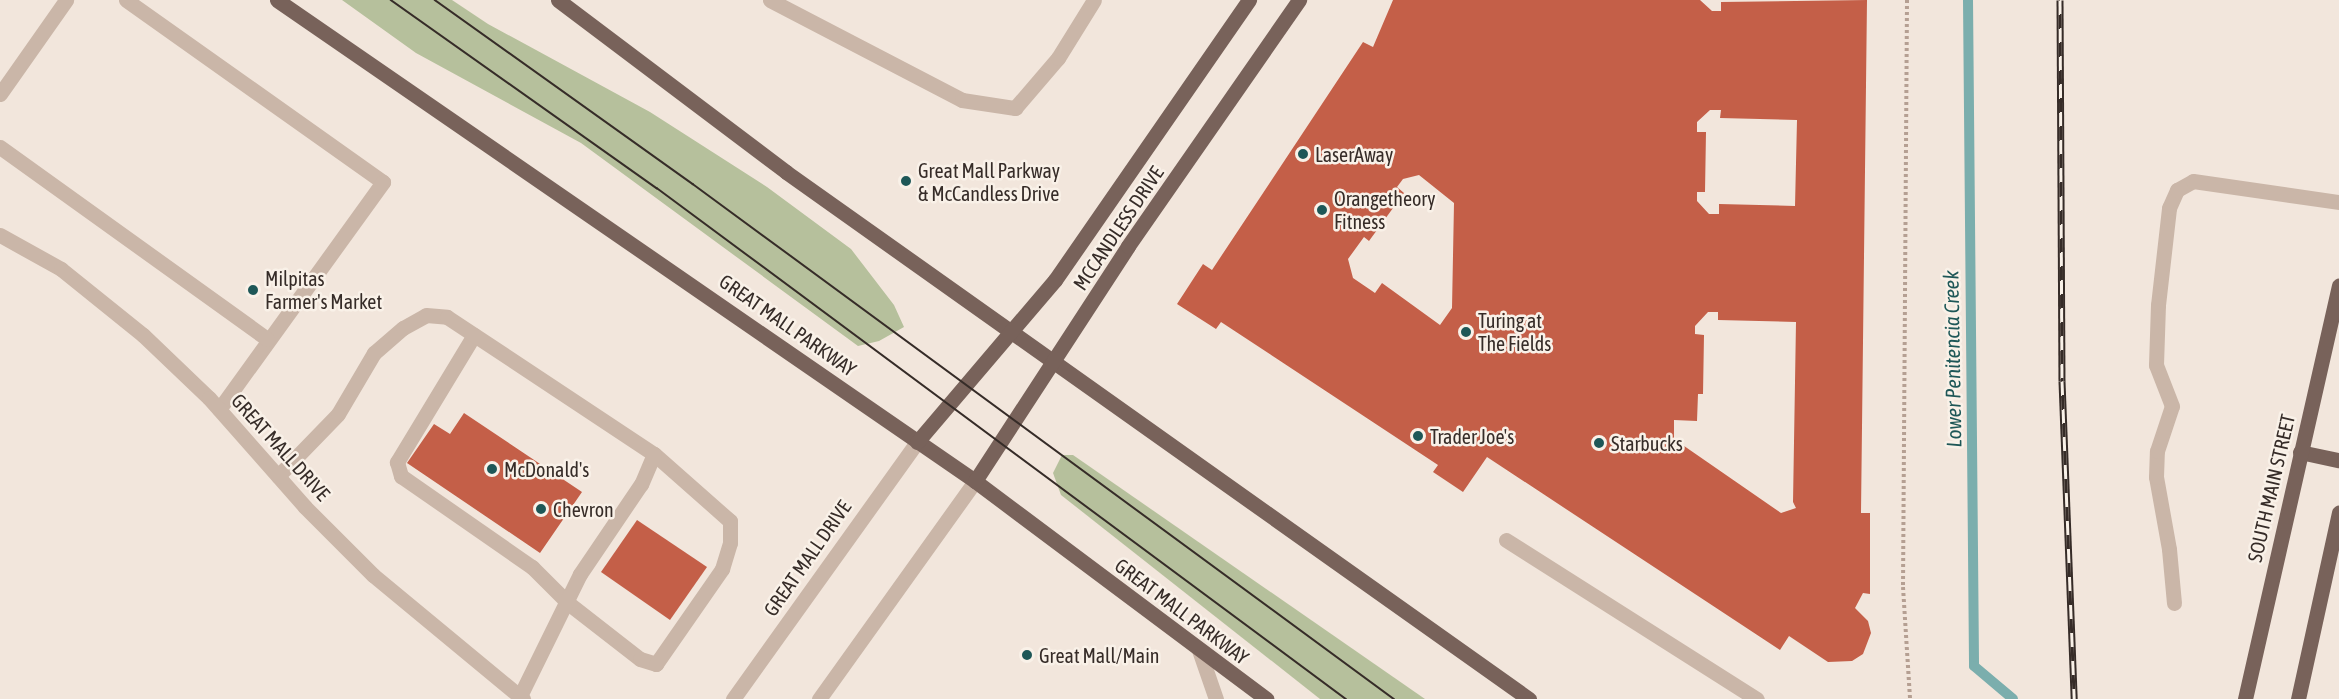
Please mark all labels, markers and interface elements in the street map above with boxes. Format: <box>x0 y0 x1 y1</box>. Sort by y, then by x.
place label: LaserAway <box>1315 142 1393 166</box>
marker: LaserAway <box>1296 147 1310 161</box>
place label: Great Mall Parkway & McCandless Drive <box>918 158 1060 205</box>
street label: MCCANDLESS DRIVE <box>1068 162 1168 294</box>
marker: Great Mall Parkway & McCandless Drive <box>899 174 913 188</box>
place label: Orangetheory Fitness <box>1334 186 1435 233</box>
marker: Orangetheory Fitness <box>1315 203 1329 217</box>
place label: Milpitas Farmer's Market <box>265 266 382 313</box>
street label: GREAT MALL PARKWAY <box>715 269 861 381</box>
water label: Lower Penitencia Creek <box>1938 270 1966 448</box>
marker: Milpitas Farmer's Market <box>246 283 260 297</box>
place label: Turing at The Fields <box>1478 308 1551 355</box>
marker: Turing at The Fields <box>1459 325 1473 339</box>
street label: GREAT MALL DRIVE <box>227 389 335 505</box>
street label: SOUTH MAIN STREET <box>2242 412 2300 564</box>
place label: Trader Joe's <box>1430 424 1514 448</box>
marker: Trader Joe's <box>1411 429 1425 443</box>
place label: Starbucks <box>1611 431 1683 455</box>
marker: Starbucks <box>1592 436 1606 450</box>
place label: McDonald's <box>504 457 589 481</box>
marker: McDonald's <box>485 462 499 476</box>
street label: GREAT MALL DRIVE <box>758 496 856 620</box>
place label: Chevron <box>553 497 614 521</box>
marker: Chevron <box>534 502 548 516</box>
street label: GREAT MALL PARKWAY <box>1110 553 1254 669</box>
place label: Great Mall/Main <box>1039 643 1159 667</box>
marker: Great Mall/Main <box>1020 648 1034 662</box>

